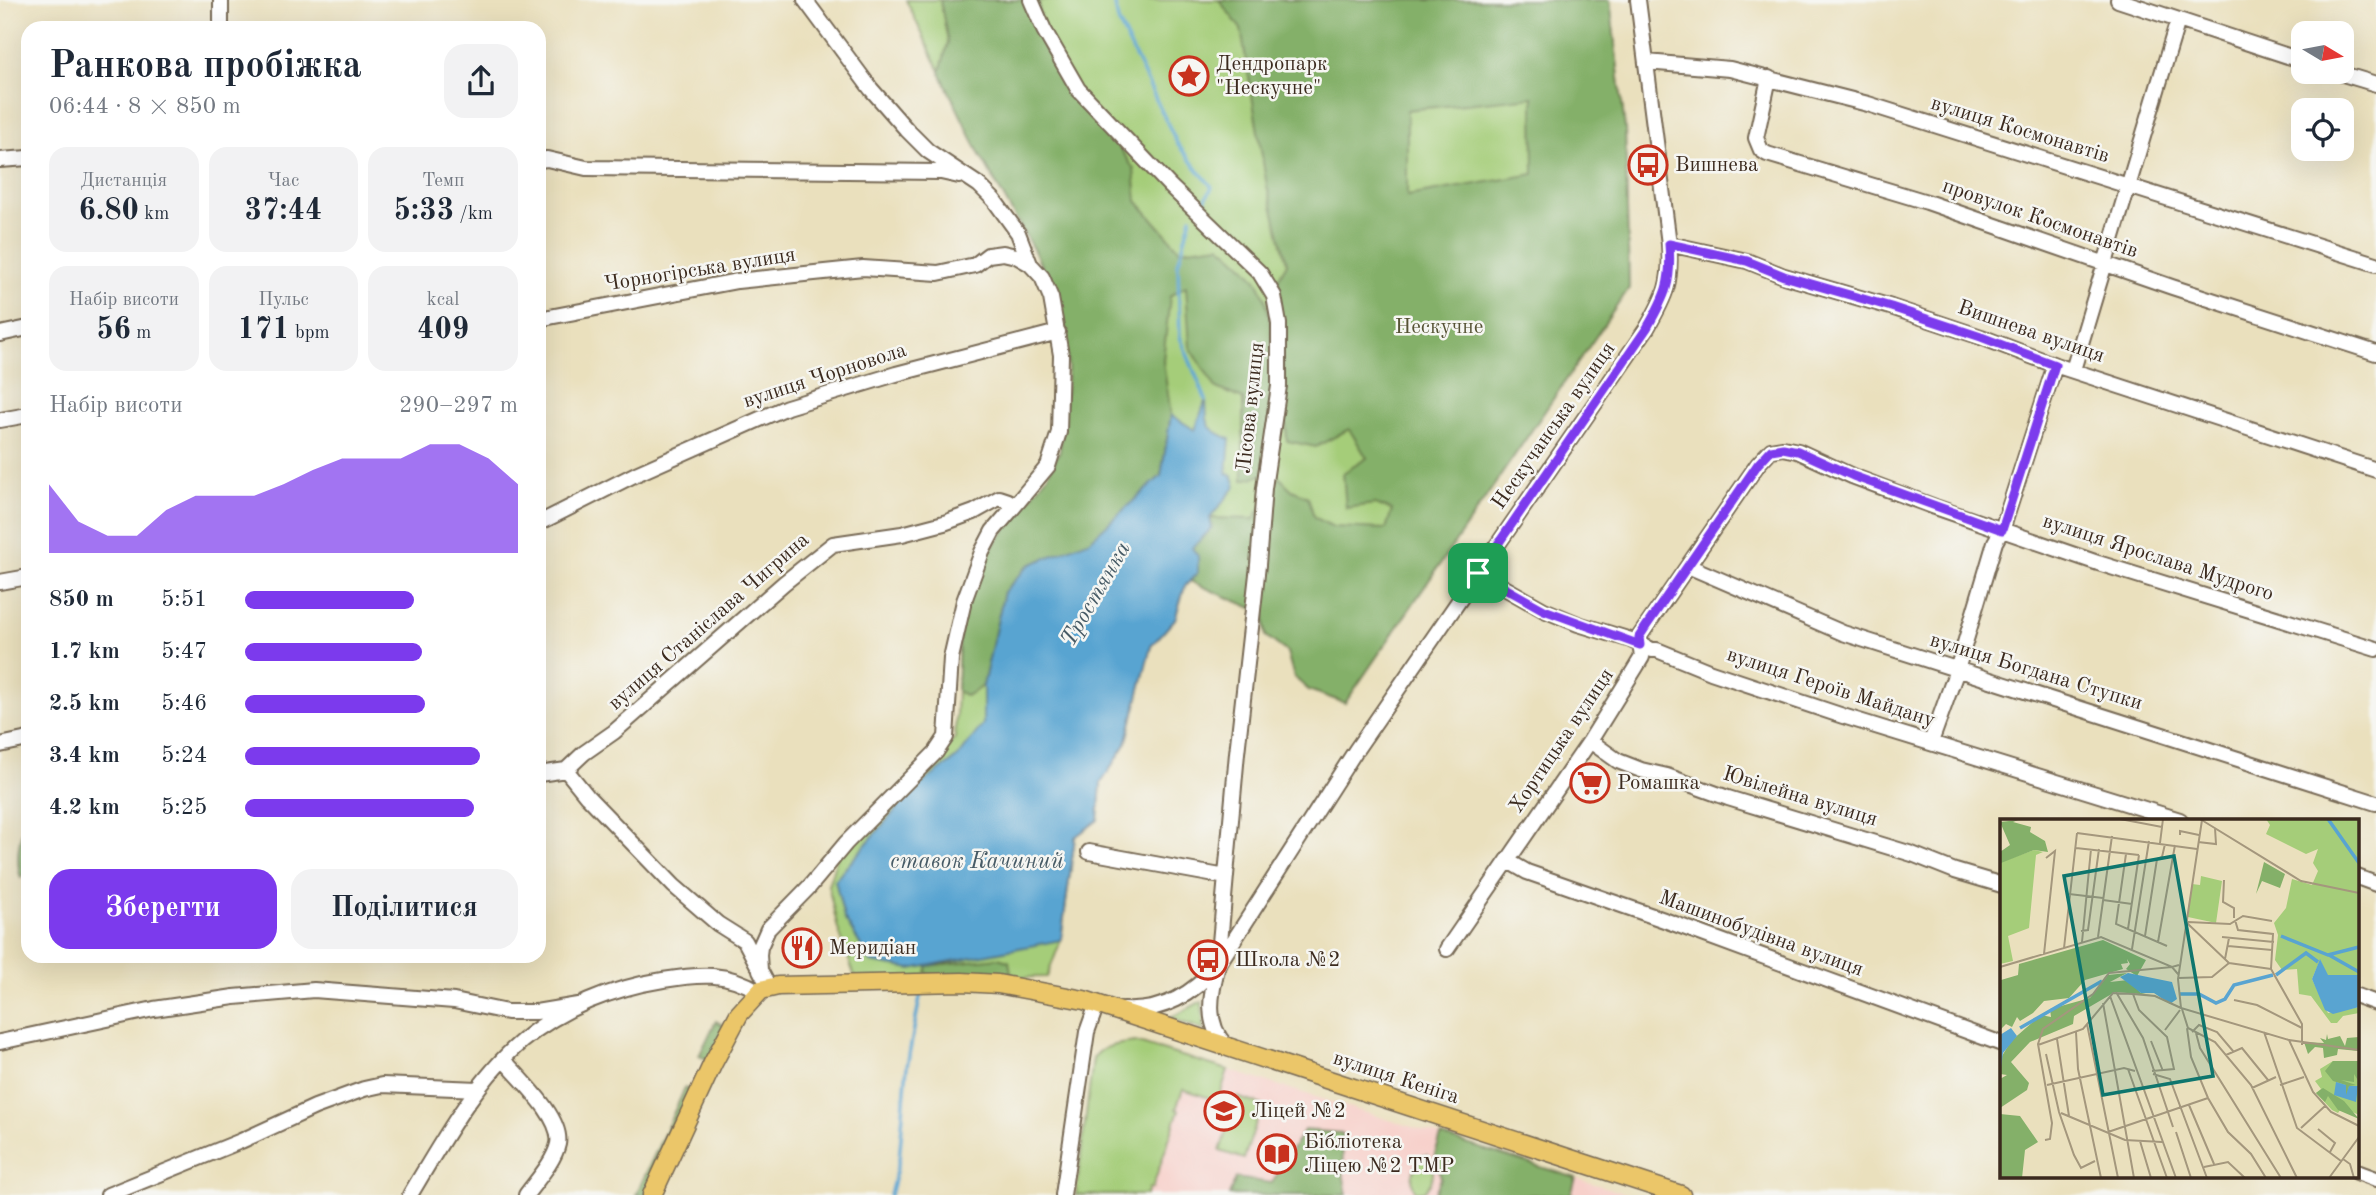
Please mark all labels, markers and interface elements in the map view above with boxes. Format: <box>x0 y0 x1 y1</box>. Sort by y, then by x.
north arrow <box>2291 21 2354 84</box>
map controls <box>2291 21 2354 161</box>
button: share <box>444 44 518 118</box>
text: Ранкова пробіжка <box>49 48 362 86</box>
place label: Дендропарк "Нескучне" <box>1216 54 1328 99</box>
place icon: Дендропарк "Нескучне" <box>1168 55 1210 97</box>
street label: вулиця Космонавтів <box>1928 93 2112 167</box>
text: 06:44 · 8 × 850 m <box>49 95 241 118</box>
button: locate <box>2291 98 2354 161</box>
bus stop icon: Вишнева <box>1627 144 1669 186</box>
place label: Вишнева <box>1675 155 1758 176</box>
text: Дистанція <box>80 172 167 191</box>
text: Час <box>268 172 299 191</box>
text: Темп <box>422 172 464 191</box>
street label: провулок Космонавтів <box>1940 176 2140 262</box>
text: 6.80 <box>78 196 139 226</box>
text: 37:44 <box>244 196 322 226</box>
text: 5:33 <box>393 196 454 226</box>
text: km <box>139 205 169 224</box>
text: /km <box>454 205 493 224</box>
street label: Чорногірська вулиця <box>603 244 797 295</box>
text: Набір висоти <box>69 291 179 310</box>
text: Пульс <box>258 291 309 310</box>
text: kcal <box>427 291 460 310</box>
street label: Вишнева вулиця <box>1955 297 2107 367</box>
text: 56 <box>96 315 131 345</box>
text: 171 <box>237 315 290 345</box>
text: 409 <box>417 315 469 345</box>
park label: Нескучне <box>1395 317 1483 338</box>
text: m <box>131 324 151 343</box>
text: bpm <box>290 324 330 343</box>
street label: Нескучанська вулиця <box>1488 339 1620 513</box>
street label: вулиця Чорновола <box>741 340 909 412</box>
street label: Лісова вулиця <box>1234 341 1268 475</box>
text: Набір висоти <box>49 394 183 417</box>
text: 290–297 m <box>399 394 518 417</box>
street label: вулиця Ярослава Мудрого <box>2040 511 2276 605</box>
street label: вулиця Станіслава Чигрина <box>605 529 813 715</box>
water label: Тростянка <box>1057 538 1136 651</box>
pin <box>1448 543 1508 603</box>
icon: arrive <box>1459 554 1497 592</box>
text: 850 m <box>49 588 114 611</box>
text: 5:51 <box>161 588 207 611</box>
street label: вулиця Богдана Ступки <box>1927 630 2145 714</box>
text: 1.7 km <box>49 640 120 663</box>
text: 5:47 <box>161 640 207 663</box>
street label: вулиця Героїв Майдану <box>1724 644 1938 732</box>
street label: Хортицька вулиця <box>1506 665 1618 817</box>
text: 2.5 km <box>49 692 120 715</box>
text: 5:46 <box>161 692 207 715</box>
text: 3.4 km <box>49 744 120 767</box>
text: 5:24 <box>161 744 207 767</box>
supermarket icon: Ромашка <box>1569 762 1611 804</box>
street label: Ювілейна вулиця <box>1720 764 1880 831</box>
place label: Ромашка <box>1617 773 1700 794</box>
text: 4.2 km <box>49 796 120 819</box>
text: 5:25 <box>161 796 207 819</box>
inset map <box>2000 819 2358 1178</box>
water label: ставок Качиний <box>890 850 1064 873</box>
button: Зберегти <box>49 869 277 949</box>
button: Поділитися <box>291 869 518 949</box>
street label: Машинобудівна вулиця <box>1656 887 1866 981</box>
restaurant icon: Меридіан <box>781 927 823 969</box>
place label: Меридіан <box>829 938 916 959</box>
bus stop icon: Школа №2 <box>1187 939 1229 981</box>
place label: Школа №2 <box>1235 950 1341 971</box>
street label: вулиця Кеніга <box>1330 1048 1462 1108</box>
school or university icon: Ліцей №2 <box>1203 1090 1245 1132</box>
place label: Ліцей №2 <box>1251 1101 1346 1122</box>
place label: Бібліотека Ліцею №2 ТМР <box>1304 1132 1454 1177</box>
library icon: Бібліотека Ліцею №2 ТМР <box>1256 1133 1298 1175</box>

